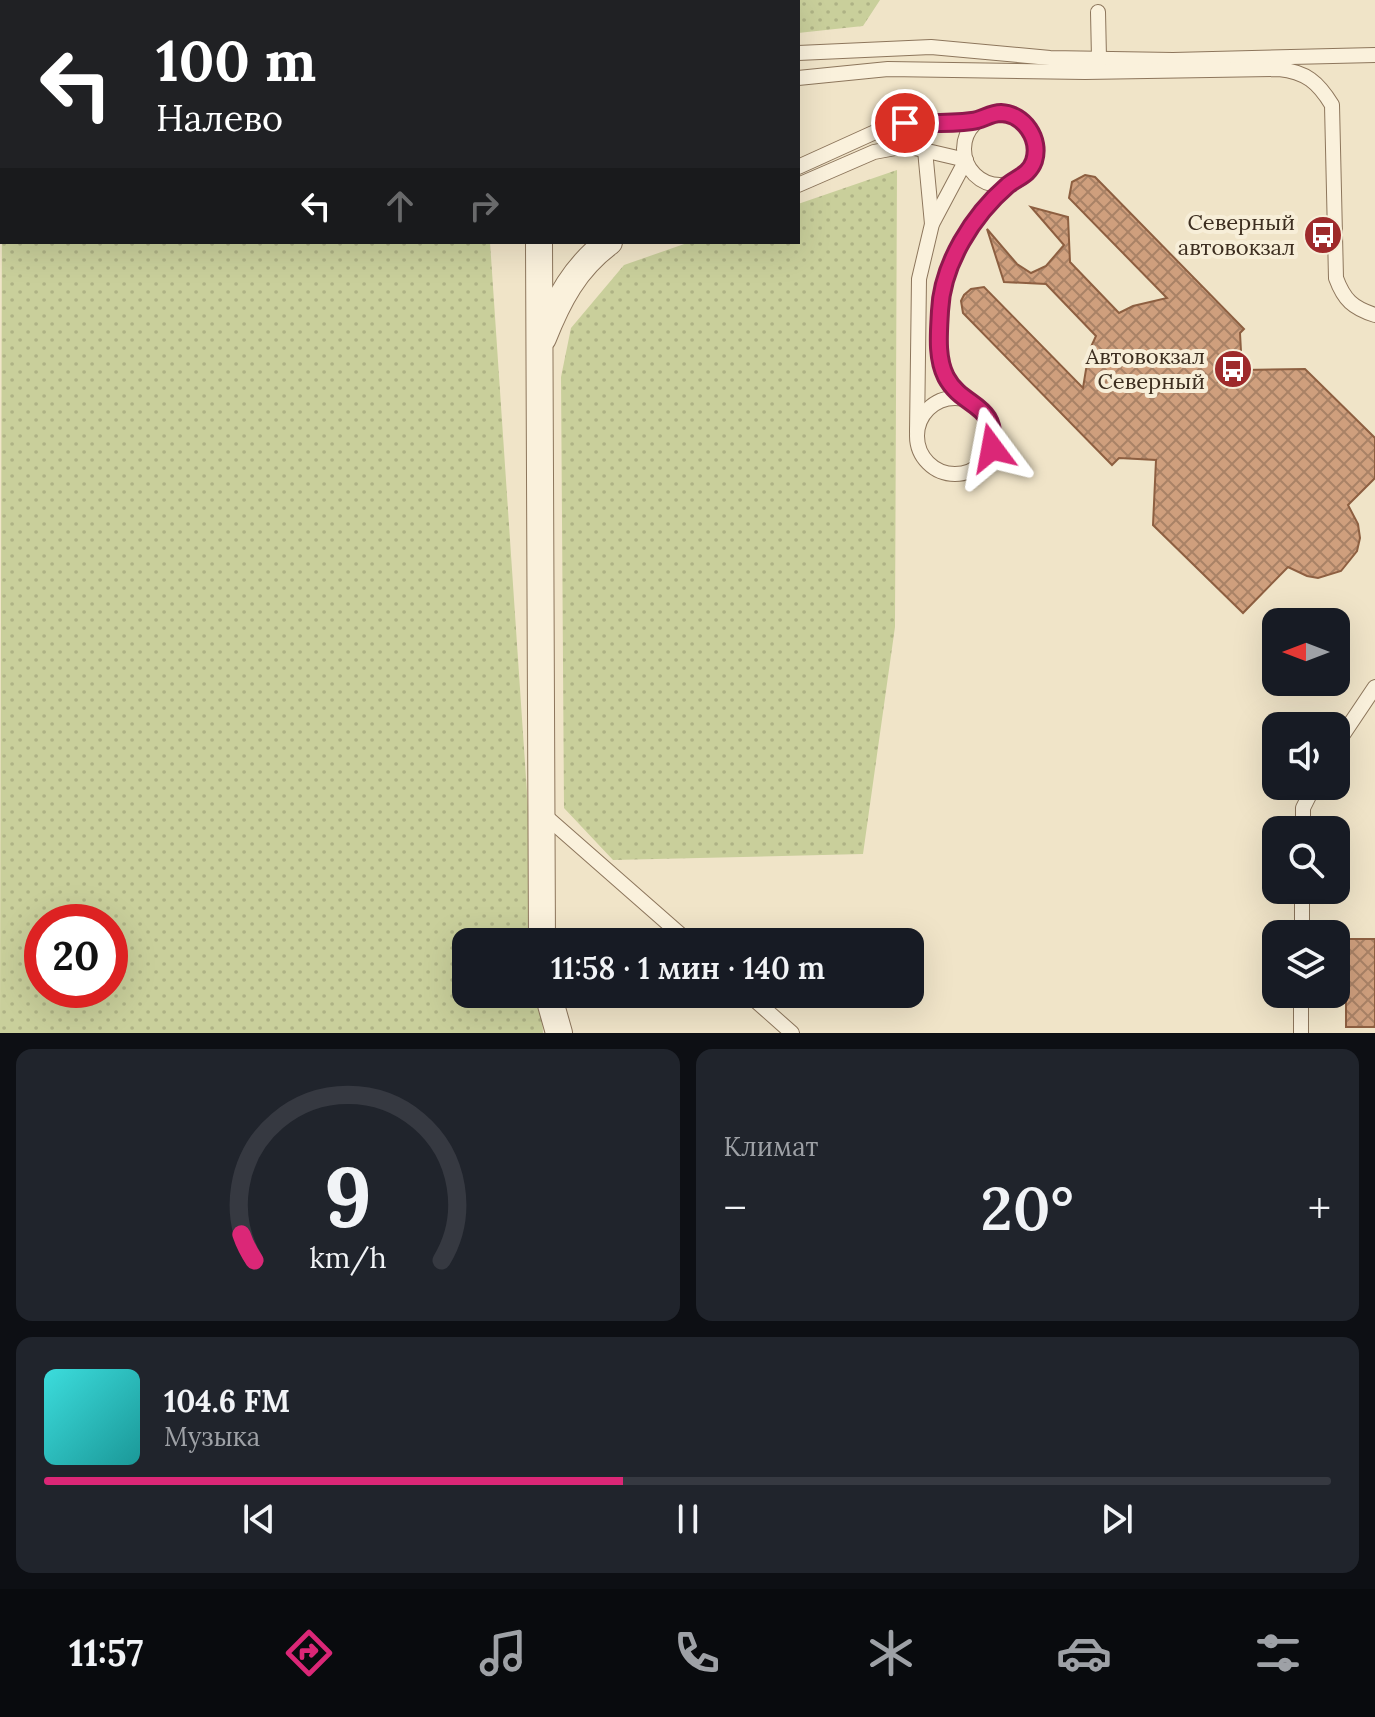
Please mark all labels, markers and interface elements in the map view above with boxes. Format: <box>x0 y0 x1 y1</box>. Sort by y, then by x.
text: 100 m <box>156 25 316 96</box>
icon: left <box>24 32 128 136</box>
pin <box>871 89 939 157</box>
text: Налево <box>156 95 283 141</box>
icon: arrive <box>883 101 927 145</box>
icon: left <box>294 184 338 228</box>
icon: ahead <box>378 184 422 228</box>
icon: right <box>462 184 506 228</box>
place label: Северный автовокзал <box>1178 208 1295 261</box>
bus stop icon: Северный автовокзал <box>1302 214 1344 256</box>
place label: Автовокзал Северный <box>1084 342 1205 395</box>
bus stop icon: Автовокзал Северный <box>1212 348 1254 390</box>
position arrow <box>950 406 1034 490</box>
north arrow <box>1262 608 1350 696</box>
map controls <box>1262 608 1350 1008</box>
button: sound <box>1262 712 1350 800</box>
button: search <box>1262 816 1350 904</box>
speed limit sign: 20 <box>24 904 128 1008</box>
button: layers <box>1262 920 1350 1008</box>
text: 11:58 · 1 мин · 140 m <box>551 949 825 987</box>
text: Климат <box>724 1130 818 1163</box>
text: 9 <box>324 1143 372 1250</box>
text: 20° <box>981 1170 1074 1246</box>
text: − <box>724 1180 747 1236</box>
text: + <box>1308 1180 1331 1236</box>
text: km/h <box>309 1239 386 1276</box>
text: 104.6 FM <box>164 1382 290 1420</box>
text: Музыка <box>164 1420 260 1453</box>
icon: previous <box>237 1497 281 1541</box>
icon: pause <box>666 1497 710 1541</box>
icon: next <box>1095 1497 1139 1541</box>
icon: directions <box>281 1625 337 1681</box>
icon: music <box>475 1625 531 1681</box>
icon: phone <box>669 1625 725 1681</box>
icon: climate <box>863 1625 919 1681</box>
icon: car <box>1056 1625 1112 1681</box>
icon: filters <box>1250 1625 1306 1681</box>
text: 11:57 <box>69 1630 143 1676</box>

